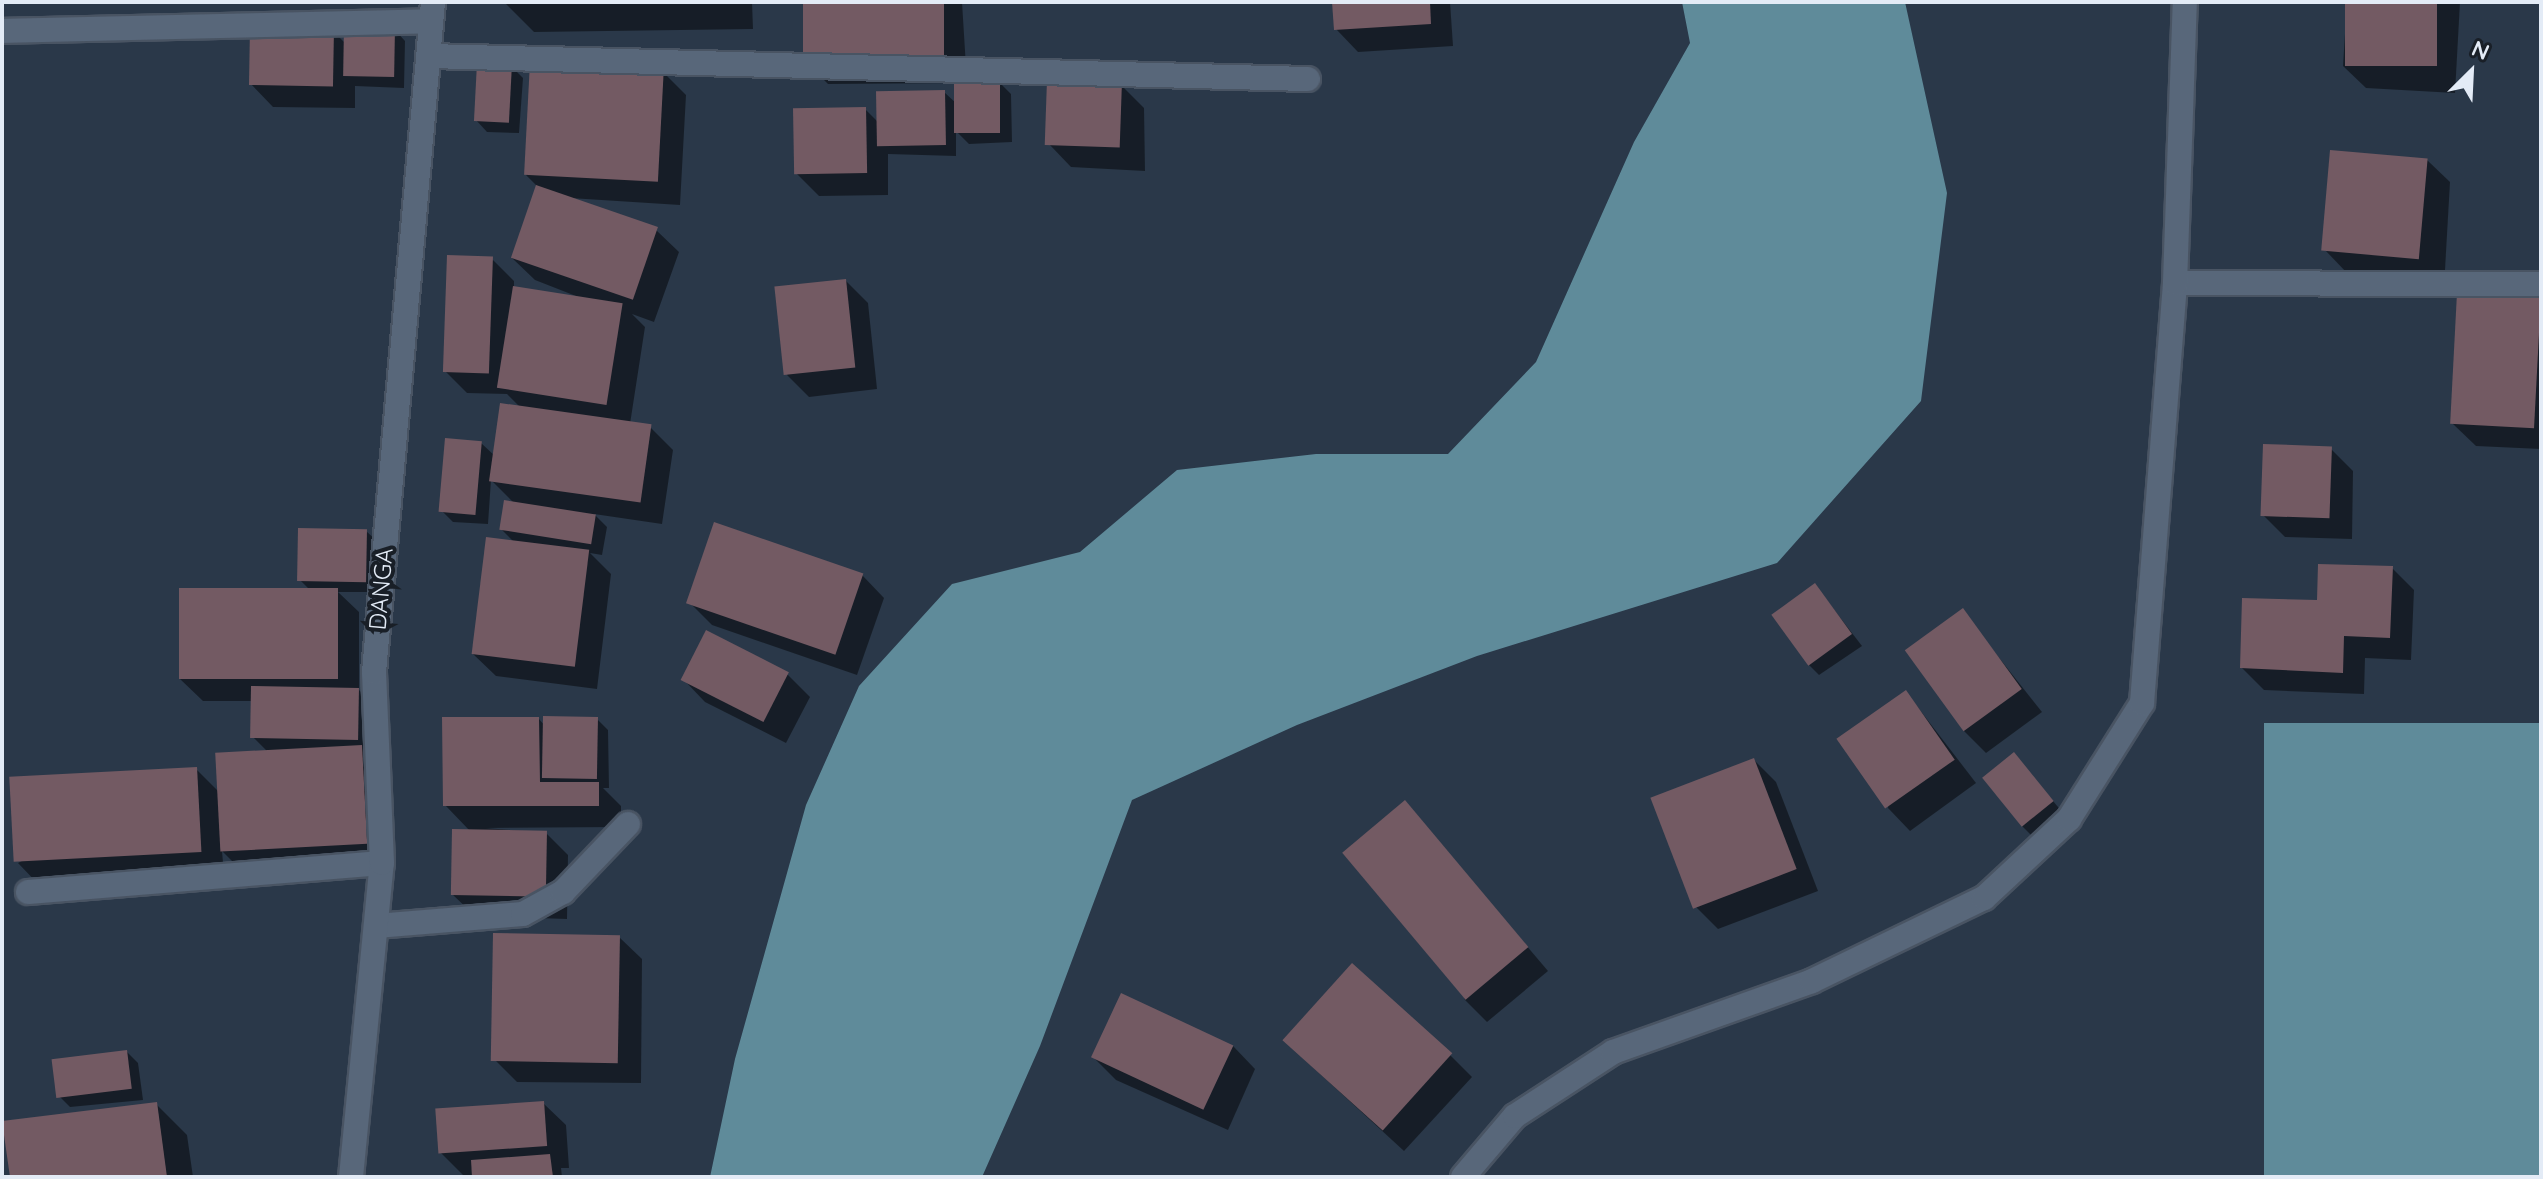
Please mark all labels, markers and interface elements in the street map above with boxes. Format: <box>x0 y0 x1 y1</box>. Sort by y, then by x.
north arrow <box>2431 32 2511 112</box>
text: N <box>2468 34 2494 66</box>
street label: DANGA <box>363 547 399 631</box>

